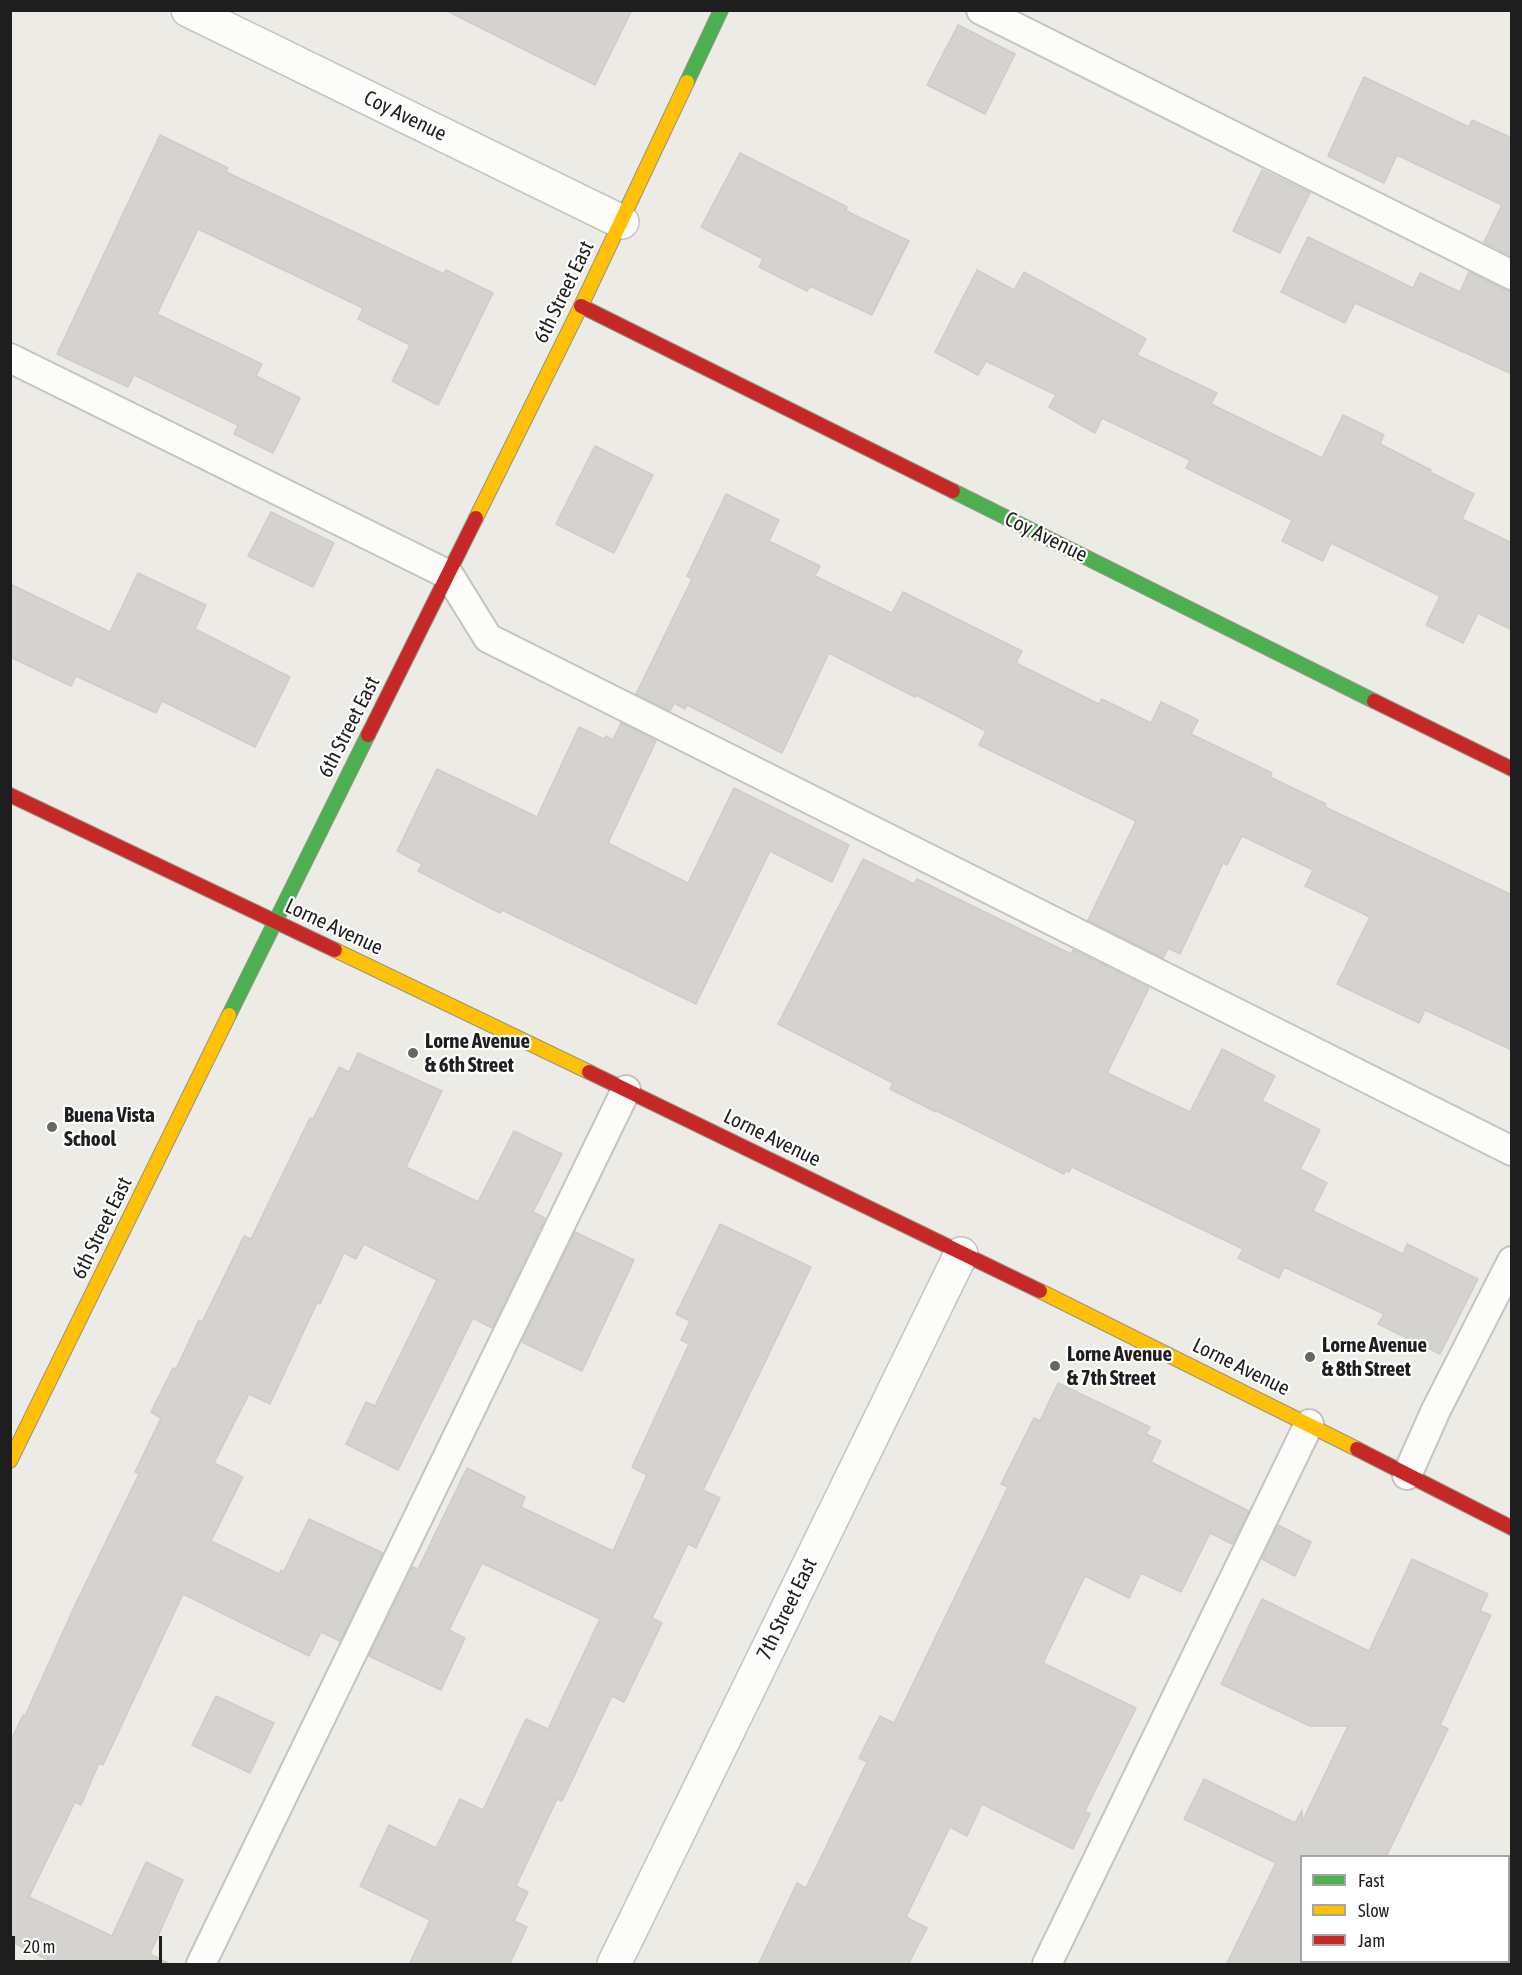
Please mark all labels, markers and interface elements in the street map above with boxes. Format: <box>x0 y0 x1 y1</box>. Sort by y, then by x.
street label: Coy Avenue <box>360 85 450 147</box>
street label: 6th Street East <box>529 237 599 347</box>
street label: Coy Avenue <box>1001 506 1091 568</box>
street label: 6th Street East <box>313 672 385 782</box>
street label: Lorne Avenue <box>281 893 387 961</box>
place label: Lorne Avenue & 6th Street <box>425 1028 530 1078</box>
marker: Lorne Avenue & 6th Street <box>406 1046 420 1060</box>
place label: Buena Vista School <box>64 1102 155 1152</box>
street label: Lorne Avenue <box>719 1104 825 1172</box>
marker: Buena Vista School <box>45 1120 59 1134</box>
street label: 6th Street East <box>67 1173 137 1283</box>
place label: Lorne Avenue & 8th Street <box>1322 1332 1427 1382</box>
street label: Lorne Avenue <box>1188 1333 1294 1401</box>
place label: Lorne Avenue & 7th Street <box>1067 1341 1172 1391</box>
marker: Lorne Avenue & 8th Street <box>1303 1350 1317 1364</box>
marker: Lorne Avenue & 7th Street <box>1048 1359 1062 1373</box>
street label: 7th Street East <box>752 1554 822 1664</box>
legend <box>1300 1855 1510 1963</box>
text: Fast <box>1358 1870 1385 1891</box>
text: Slow <box>1358 1900 1389 1921</box>
scale bar <box>15 1924 165 1962</box>
text: Jam <box>1358 1930 1385 1951</box>
text: 20 m <box>23 1936 55 1957</box>

